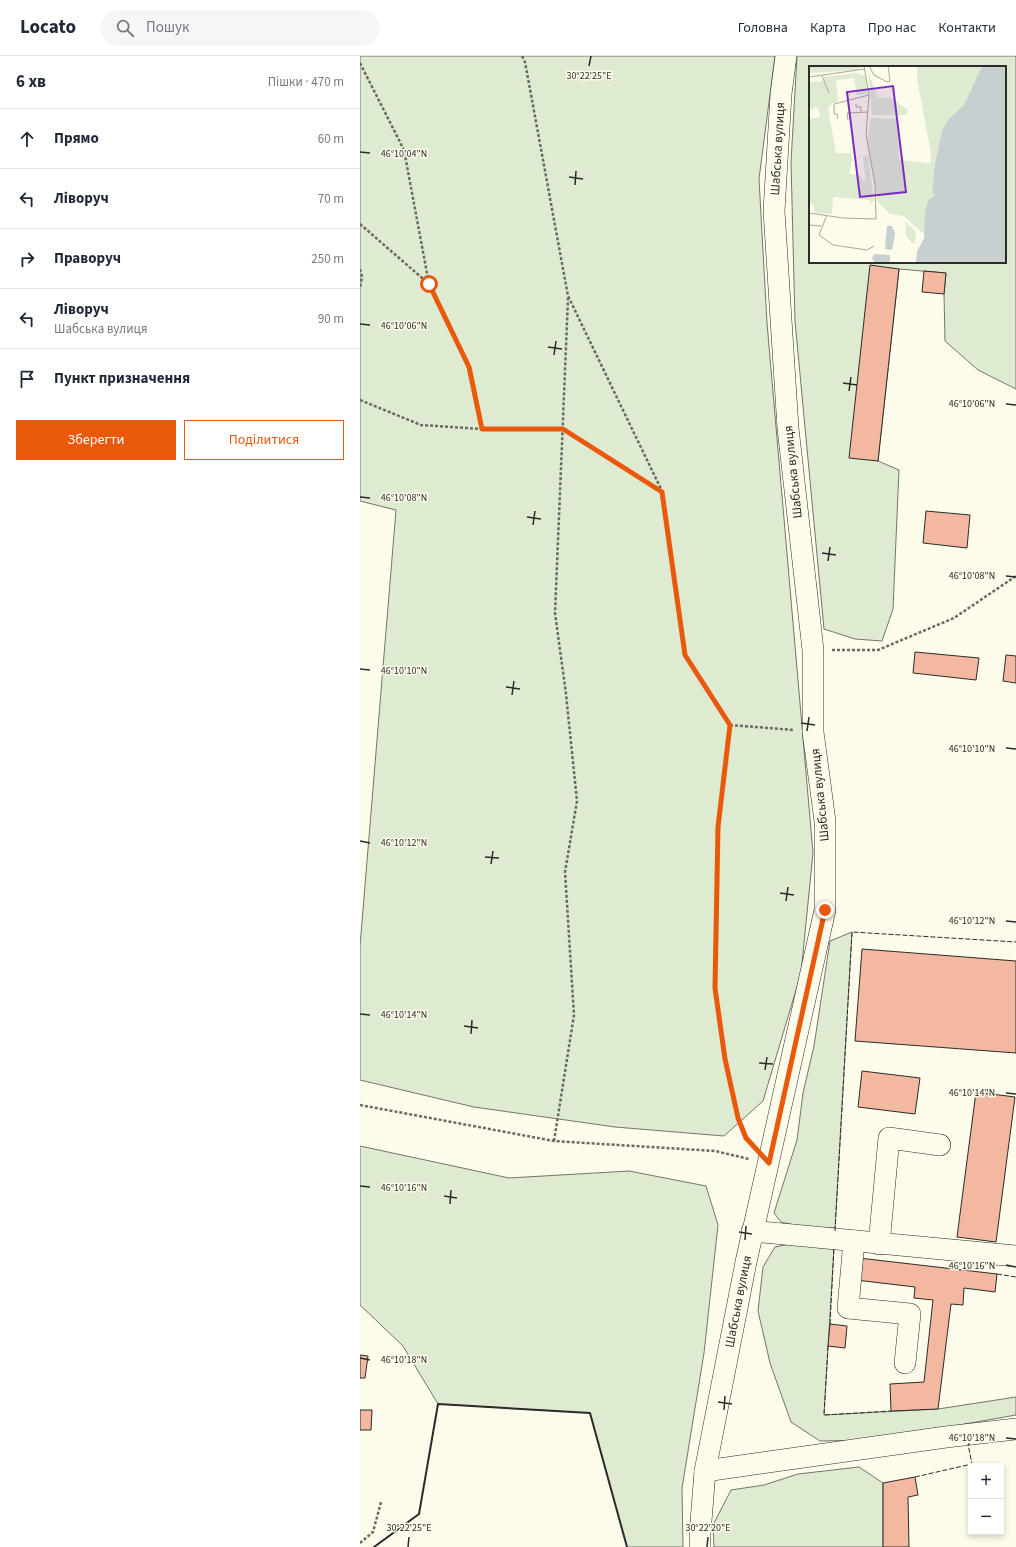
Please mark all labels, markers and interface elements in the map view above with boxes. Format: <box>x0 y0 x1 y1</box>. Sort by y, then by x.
search box <box>100 10 380 46</box>
text: Locato <box>20 14 76 41</box>
icon: search <box>114 17 136 39</box>
text: Пошук <box>146 17 189 38</box>
text: Головна <box>738 18 788 38</box>
text: Карта <box>810 18 846 38</box>
text: Про нас <box>868 18 916 38</box>
text: Контакти <box>938 18 996 38</box>
inset map <box>809 66 1006 263</box>
text: 30°22'25"E <box>566 69 612 83</box>
text: 6 хв <box>16 70 46 94</box>
text: Пішки · 470 m <box>268 73 344 91</box>
street label: Шабська вулиця <box>766 101 790 196</box>
icon: ahead <box>16 128 38 150</box>
text: Прямо <box>54 128 99 149</box>
text: 60 m <box>318 130 344 148</box>
text: 46°10'04"N <box>381 147 427 161</box>
icon: left <box>16 188 38 210</box>
text: Ліворуч <box>54 188 109 209</box>
text: 70 m <box>318 190 344 208</box>
icon: right <box>16 248 38 270</box>
text: Праворуч <box>54 248 121 269</box>
text: 250 m <box>311 250 344 268</box>
route start <box>420 275 438 293</box>
text: Ліворуч <box>54 299 109 320</box>
icon: left <box>16 308 38 330</box>
text: 90 m <box>318 310 344 328</box>
text: 46°10'06"N <box>381 319 427 333</box>
text: Шабська вулиця <box>54 320 148 338</box>
icon: arrive <box>16 368 38 390</box>
text: Пункт призначення <box>54 368 190 389</box>
text: 46°10'06"N <box>949 397 995 411</box>
button: Зберегти <box>16 420 176 460</box>
button: Поділитися <box>184 420 344 460</box>
street label: Шабська вулиця <box>779 425 807 519</box>
text: 46°10'08"N <box>381 491 427 505</box>
text: 46°10'08"N <box>949 569 995 583</box>
text: 46°10'10"N <box>381 664 427 678</box>
text: 46°10'10"N <box>949 742 995 756</box>
street label: Шабська вулиця <box>806 748 834 842</box>
text: 46°10'12"N <box>381 836 427 850</box>
route end <box>816 901 834 919</box>
text: 46°10'12"N <box>949 914 995 928</box>
text: 46°10'14"N <box>381 1008 427 1022</box>
text: 46°10'14"N <box>949 1086 995 1100</box>
text: 46°10'16"N <box>381 1181 427 1195</box>
street label: Шабська вулиця <box>720 1254 756 1349</box>
text: 46°10'16"N <box>949 1259 995 1273</box>
text: 46°10'18"N <box>381 1353 427 1367</box>
text: 46°10'18"N <box>949 1431 995 1445</box>
map controls <box>968 1463 1004 1535</box>
button: + <box>968 1463 1004 1499</box>
button: − <box>968 1499 1004 1535</box>
text: 30°22'25"E <box>386 1521 432 1535</box>
text: 30°22'20"E <box>685 1521 731 1535</box>

